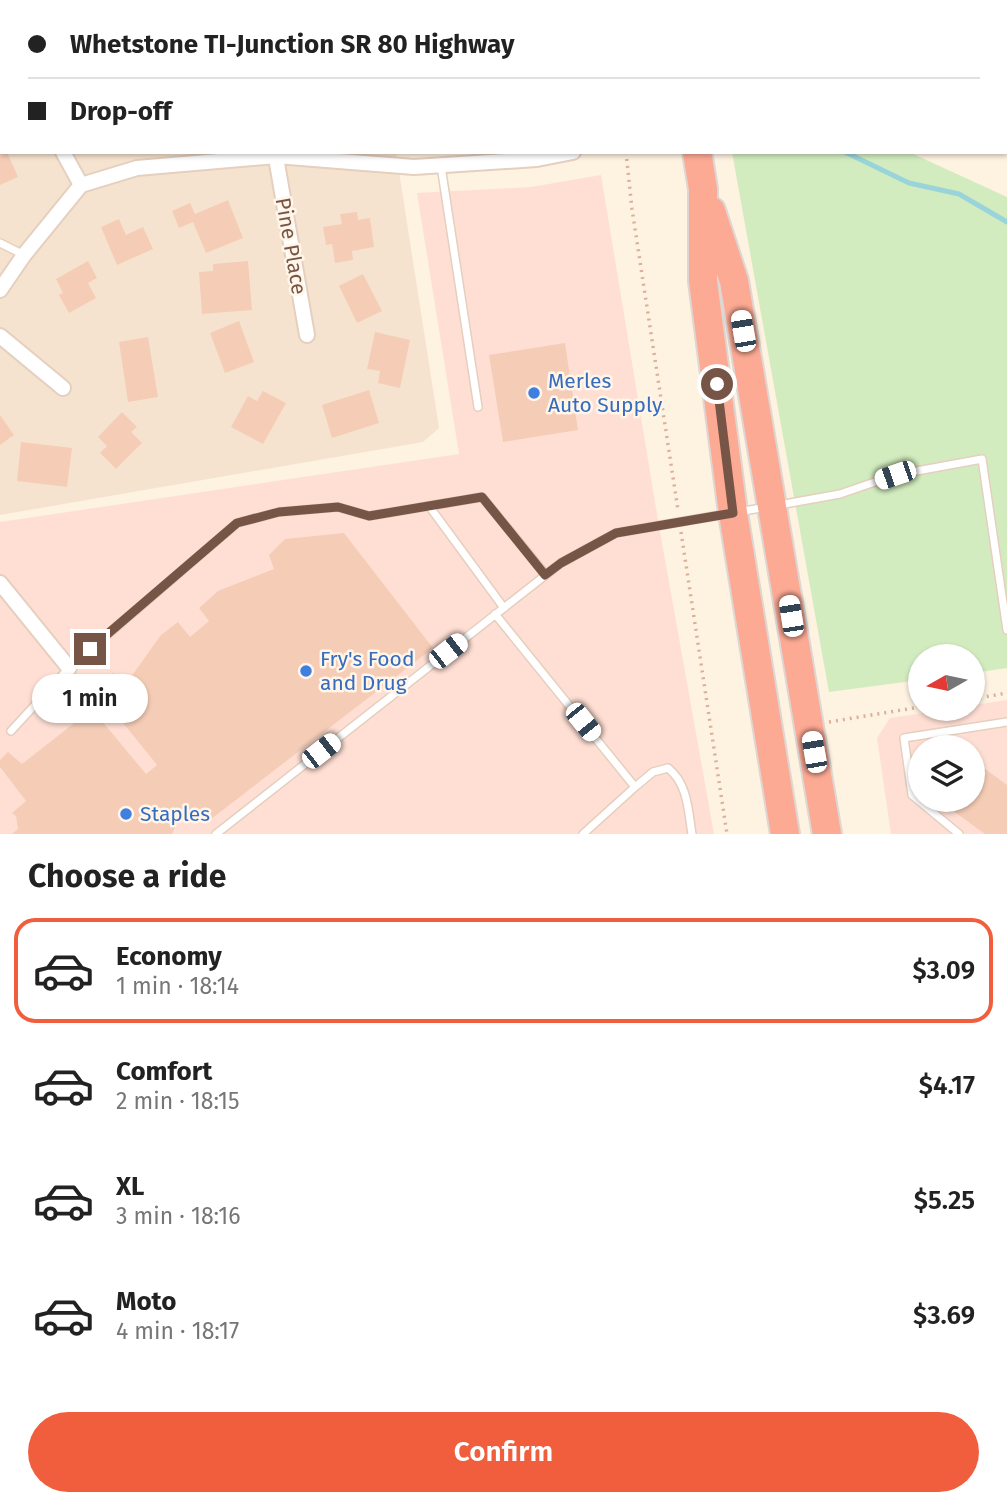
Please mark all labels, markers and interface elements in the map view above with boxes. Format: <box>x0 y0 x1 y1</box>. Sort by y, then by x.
text: Whetstone TI-Junction SR 80 Highway <box>70 29 514 60</box>
text: Drop-off <box>70 96 172 127</box>
street label: Pine Place <box>270 196 312 296</box>
car <box>730 308 757 354</box>
place label: Merles Auto Supply <box>548 368 663 418</box>
route start <box>701 368 733 400</box>
marker: Merles Auto Supply <box>526 385 542 401</box>
car <box>872 458 919 492</box>
car <box>778 594 805 638</box>
car <box>425 630 472 672</box>
route end <box>74 633 106 665</box>
north arrow <box>908 644 985 721</box>
map controls <box>908 644 985 812</box>
place label: Fry's Food and Drug <box>320 646 414 696</box>
marker: Fry's Food and Drug <box>298 663 314 679</box>
callout: 1 min <box>32 674 148 722</box>
text: 1 min <box>62 684 118 712</box>
car <box>562 699 605 745</box>
car <box>801 729 828 775</box>
car <box>298 730 345 772</box>
button: layers <box>908 735 985 812</box>
place label: Staples <box>140 801 210 827</box>
marker: Staples <box>118 806 134 822</box>
text: Choose a ride <box>28 857 226 895</box>
icon: car <box>32 939 95 1002</box>
text: Economy <box>116 941 222 972</box>
text: $3.09 <box>912 955 975 986</box>
text: 1 min · 18:14 <box>116 972 239 1000</box>
icon: car <box>32 1054 95 1117</box>
text: Comfort <box>116 1056 212 1087</box>
text: $4.17 <box>919 1070 975 1101</box>
text: 2 min · 18:15 <box>116 1087 240 1115</box>
icon: car <box>32 1169 95 1232</box>
text: XL <box>116 1171 144 1202</box>
text: $5.25 <box>914 1185 975 1216</box>
text: 3 min · 18:16 <box>116 1202 240 1230</box>
icon: car <box>32 1284 95 1347</box>
text: Moto <box>116 1286 176 1317</box>
text: $3.69 <box>913 1300 975 1331</box>
text: 4 min · 18:17 <box>116 1317 239 1345</box>
button: Confirm <box>28 1412 979 1492</box>

